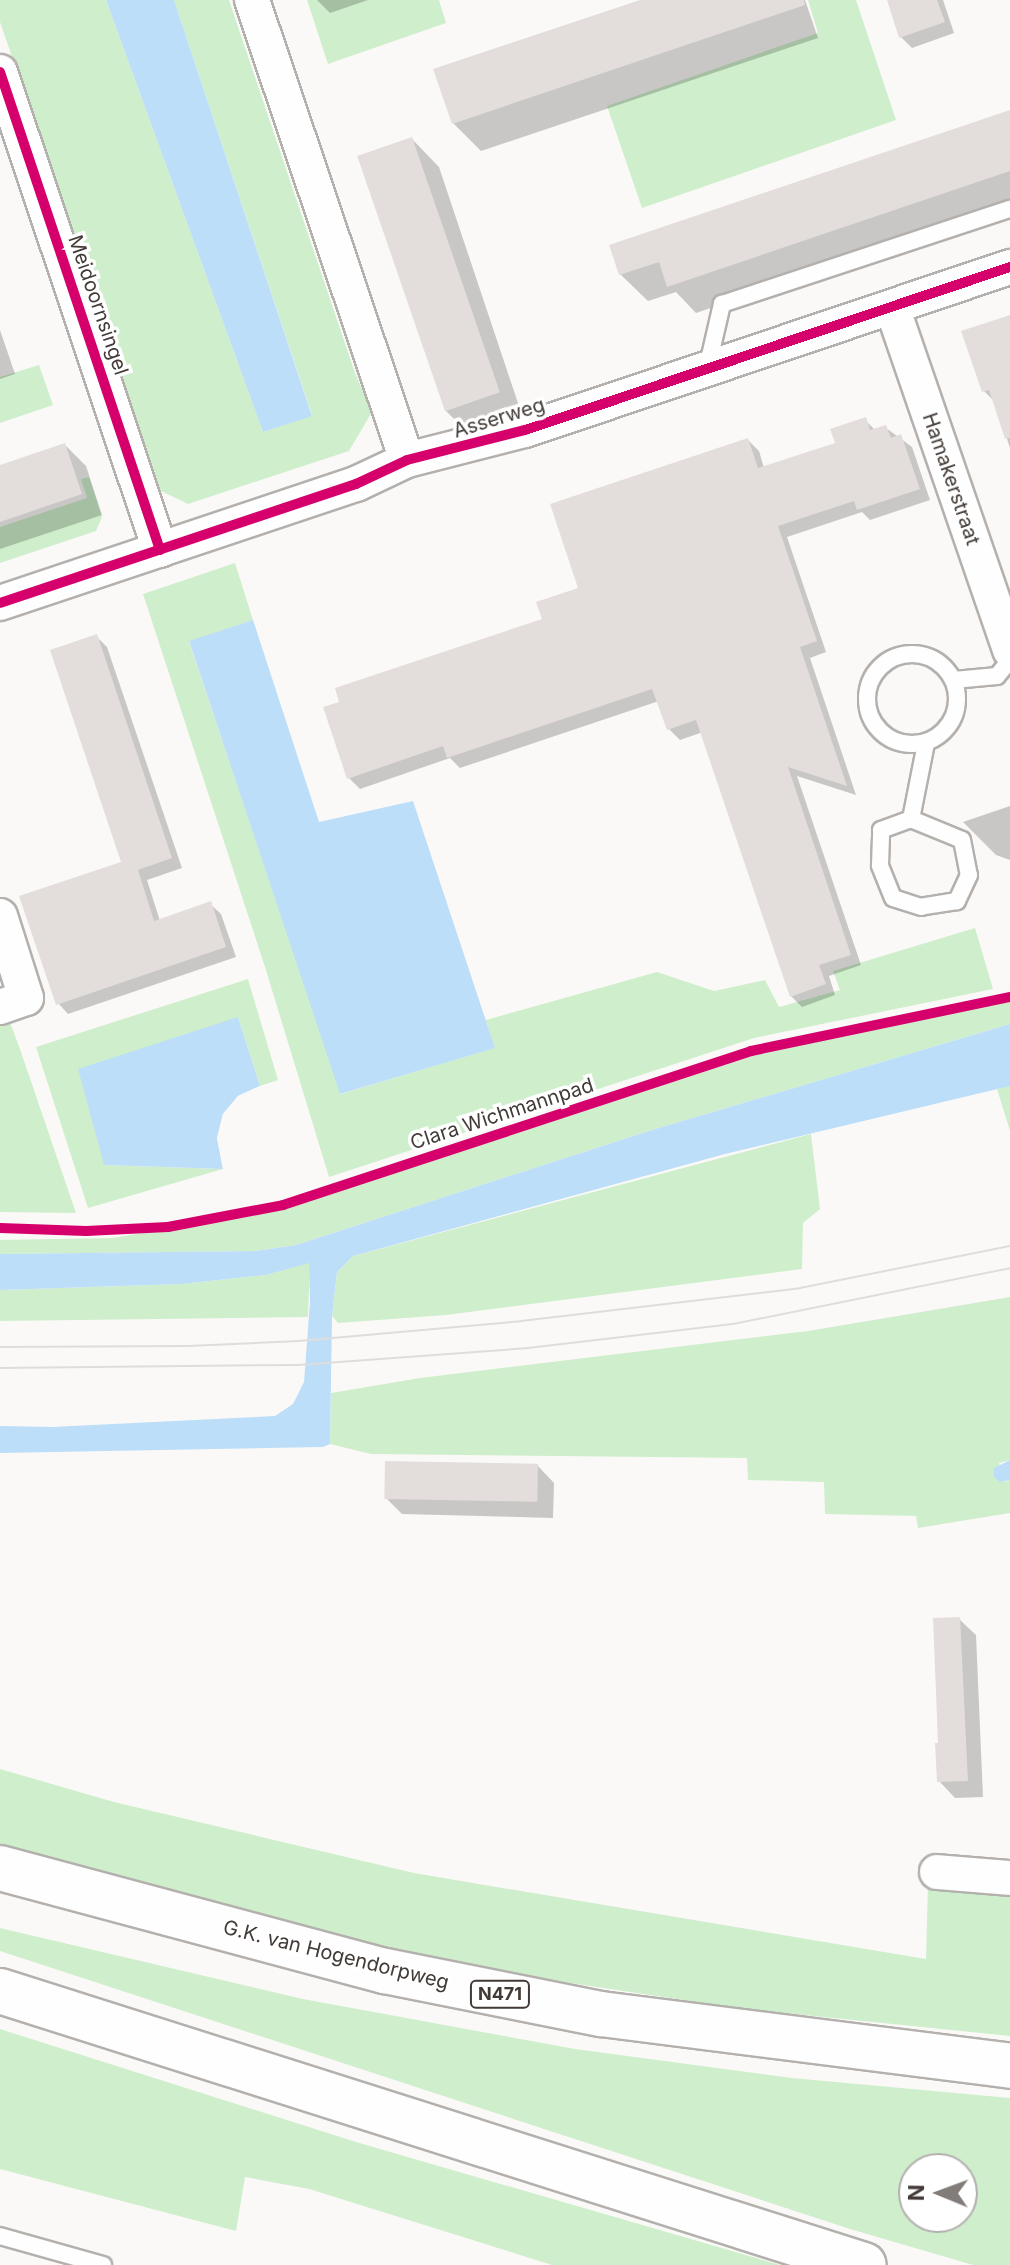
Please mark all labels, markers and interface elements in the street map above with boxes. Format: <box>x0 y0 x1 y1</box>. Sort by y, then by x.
street label: Meidoornsingel <box>63 232 133 378</box>
street label: Asserweg <box>450 393 548 443</box>
street label: Hamakerstraat <box>917 410 985 548</box>
street label: Clara Wichmannpad <box>407 1073 597 1155</box>
street label: G.K. van Hogendorpweg <box>221 1915 451 1995</box>
road number: N471 <box>468 1980 532 2008</box>
north arrow <box>898 2153 978 2233</box>
text: N <box>903 2184 929 2201</box>

